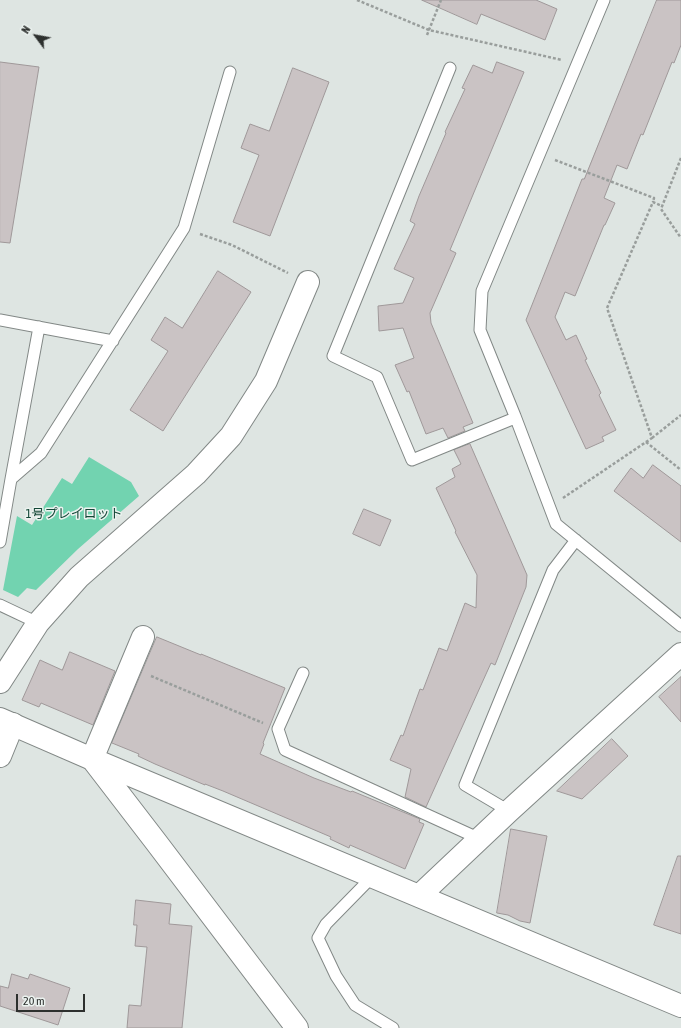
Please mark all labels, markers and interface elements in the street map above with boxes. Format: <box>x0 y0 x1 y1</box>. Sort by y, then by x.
north arrow <box>16 16 56 56</box>
text: N <box>19 24 33 36</box>
park label: 1号プレイロット <box>25 506 123 522</box>
scale bar <box>18 986 87 1012</box>
text: 20 m <box>23 994 45 1008</box>

